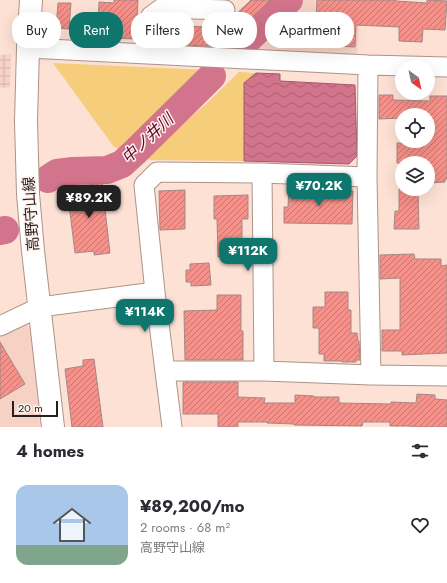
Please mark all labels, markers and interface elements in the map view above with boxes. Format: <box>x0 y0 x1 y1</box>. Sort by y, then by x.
chip: Buy <box>12 12 61 48</box>
chip: Rent <box>69 12 123 48</box>
chip: Filters <box>131 12 194 48</box>
chip: New <box>202 12 257 48</box>
chip: Apartment <box>265 12 354 48</box>
north arrow <box>395 60 435 100</box>
map controls <box>395 60 435 196</box>
water label: 中ノ井川 <box>116 107 180 169</box>
button: locate <box>395 108 435 148</box>
button: layers <box>395 156 435 196</box>
pin: ¥70.2K <box>286 173 352 207</box>
street label: 高野守山線 <box>17 176 45 252</box>
text: ¥70.2K <box>296 176 342 195</box>
pin: ¥89.2K <box>56 185 122 219</box>
text: ¥89.2K <box>66 188 112 207</box>
pin: ¥112K <box>220 238 276 272</box>
text: ¥112K <box>228 241 268 260</box>
pin: ¥114K <box>117 299 173 333</box>
text: ¥114K <box>125 302 165 321</box>
scale bar <box>12 399 58 418</box>
text: 20 m <box>18 400 43 416</box>
text: 4 homes <box>16 439 84 463</box>
icon: filters <box>409 440 431 462</box>
text: ¥89,200/mo <box>140 494 245 518</box>
icon: home <box>48 501 96 549</box>
icon: heart <box>409 514 431 536</box>
text: 2 rooms · 68 m² <box>140 518 230 537</box>
text: 高野守山線 <box>140 538 205 557</box>

